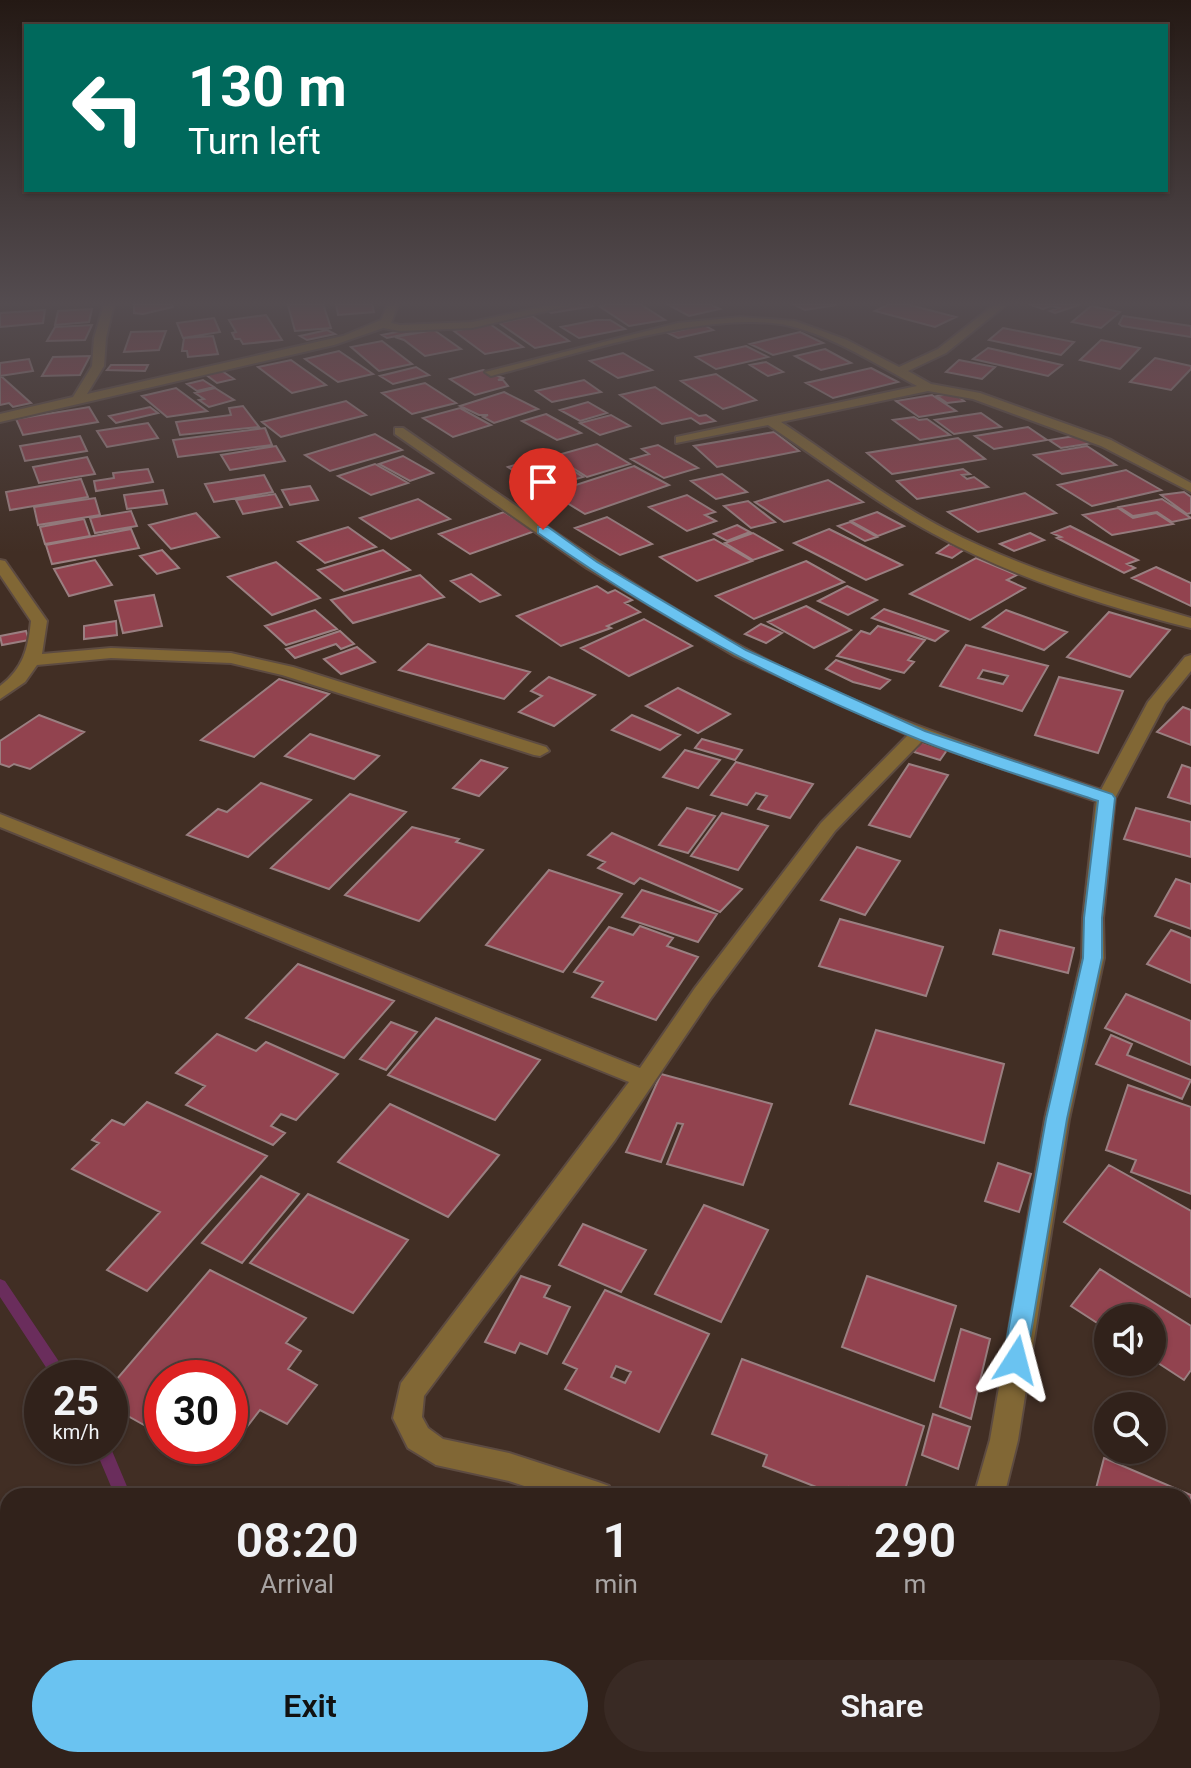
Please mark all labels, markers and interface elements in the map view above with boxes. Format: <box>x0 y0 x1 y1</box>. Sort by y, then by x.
text: 130 m <box>188 54 347 120</box>
icon: left <box>56 56 160 160</box>
text: Turn left <box>188 121 321 163</box>
pin <box>509 448 577 530</box>
icon: arrive <box>521 460 565 504</box>
map controls <box>1094 1304 1166 1464</box>
button: sound <box>1094 1304 1166 1376</box>
position arrow <box>974 1318 1058 1402</box>
speed limit sign: 30 <box>144 1360 248 1464</box>
text: 25 <box>53 1378 99 1425</box>
button: search <box>1094 1392 1166 1464</box>
text: km/h <box>53 1420 99 1444</box>
text: 08:20 <box>236 1512 359 1569</box>
text: 1 <box>603 1512 630 1569</box>
text: 290 <box>874 1512 956 1569</box>
text: Arrival <box>260 1569 334 1599</box>
text: min <box>594 1569 638 1599</box>
text: m <box>904 1569 926 1599</box>
button: Exit <box>32 1660 588 1752</box>
button: Share <box>604 1660 1160 1752</box>

